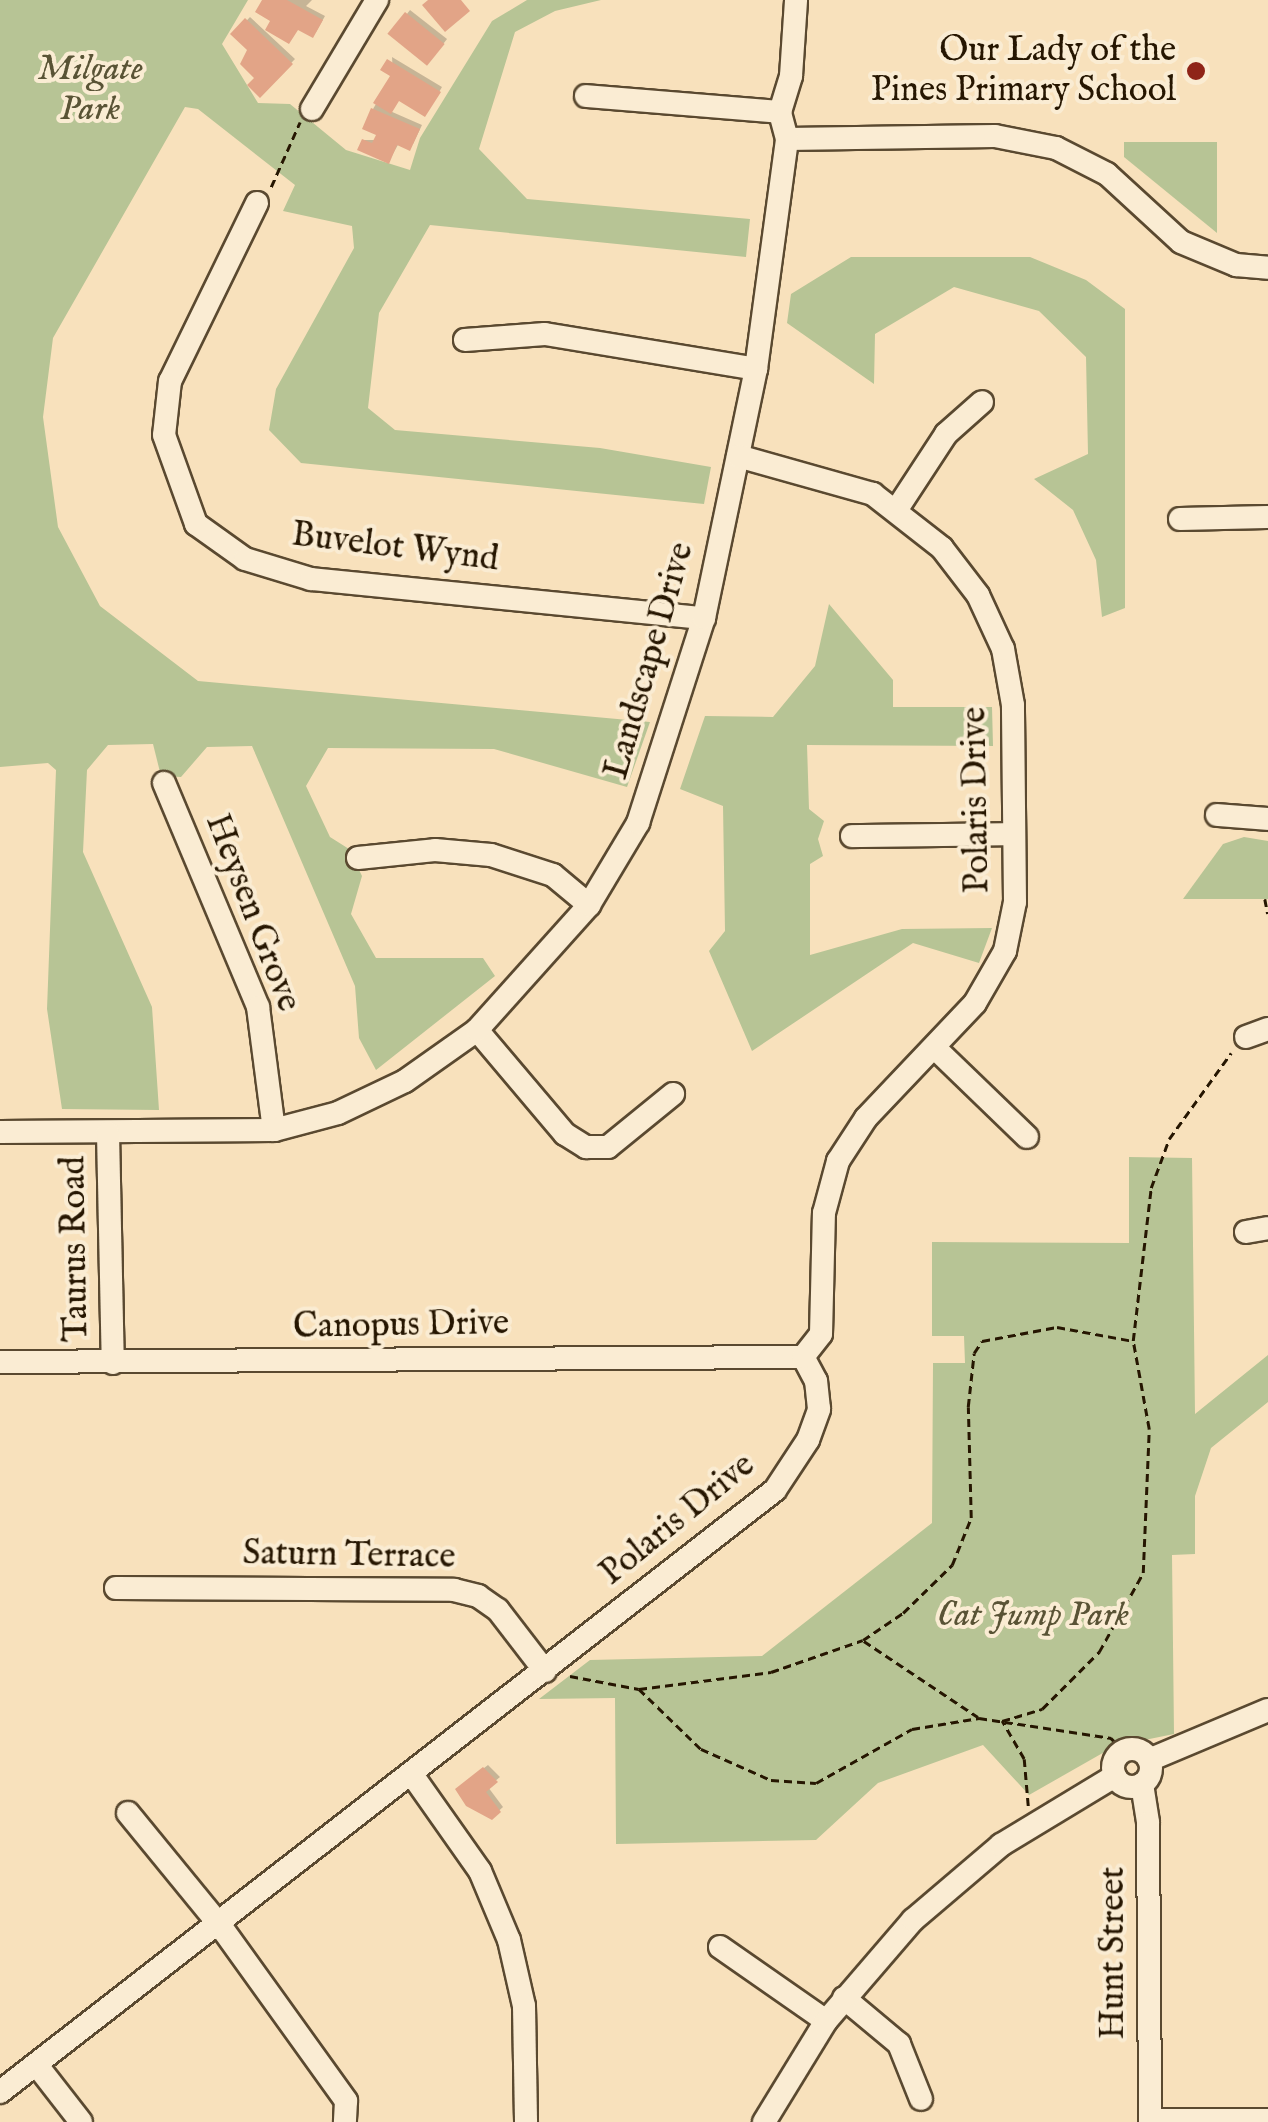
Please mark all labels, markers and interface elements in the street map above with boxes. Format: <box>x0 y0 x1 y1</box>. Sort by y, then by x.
place label: Our Lady of the Pines Primary School <box>871 30 1176 112</box>
park label: Milgate Park <box>37 49 143 131</box>
marker: Our Lady of the Pines Primary School <box>1185 60 1207 82</box>
street label: Buvelot Wynd <box>289 514 501 582</box>
street label: Landscape Drive <box>596 538 704 784</box>
street label: Polaris Drive <box>954 706 1000 894</box>
street label: Heysen Grove <box>195 808 309 1018</box>
street label: Taurus Road <box>53 1156 99 1342</box>
street label: Canopus Drive <box>293 1303 509 1349</box>
street label: Polaris Drive <box>592 1445 764 1595</box>
street label: Saturn Terrace <box>242 1533 456 1579</box>
park label: Cat Jump Park <box>937 1595 1129 1637</box>
street label: Hunt Street <box>1093 1867 1135 2039</box>

